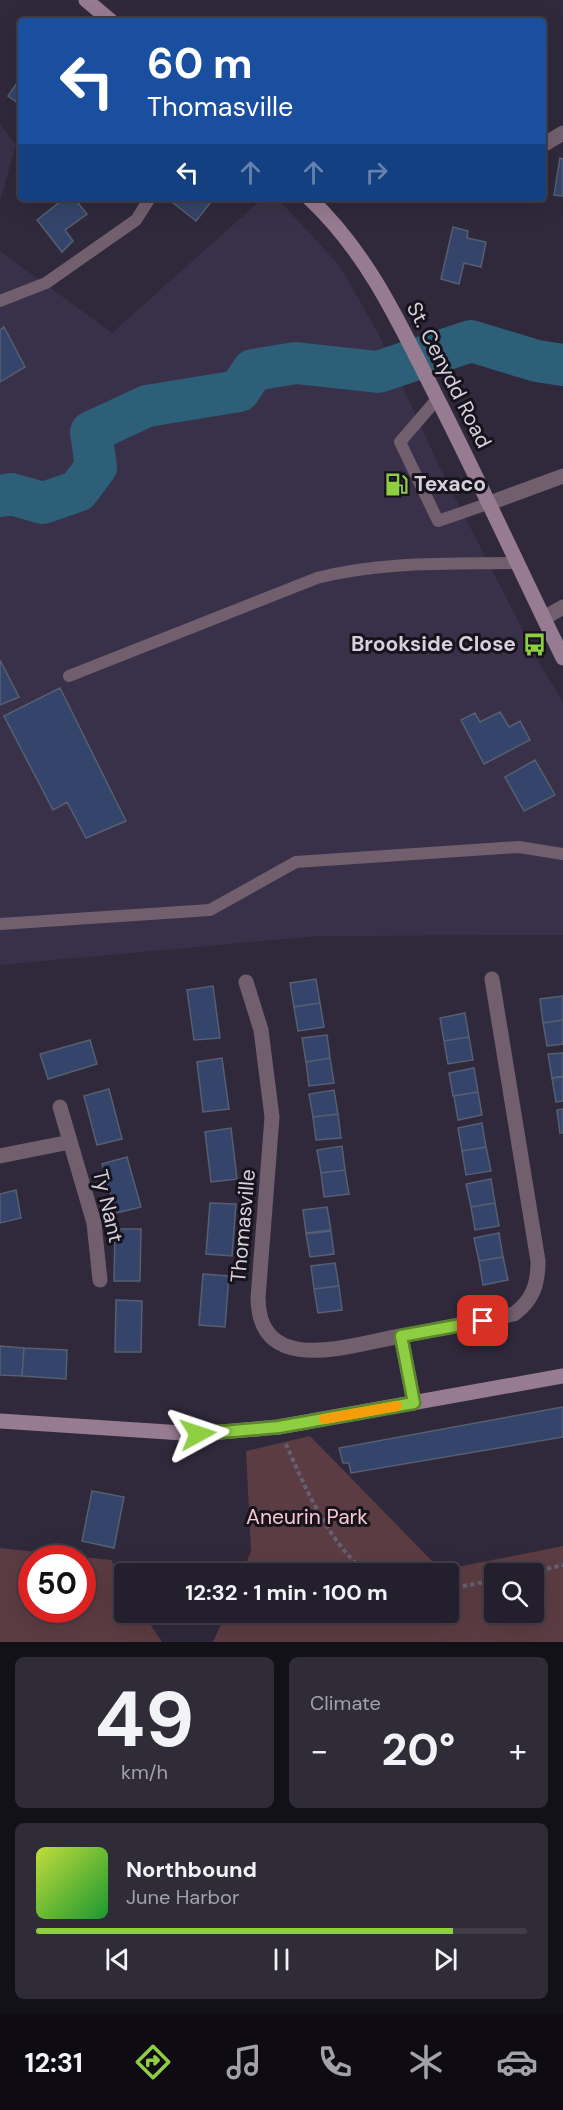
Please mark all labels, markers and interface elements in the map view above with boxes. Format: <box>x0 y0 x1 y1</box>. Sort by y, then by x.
text: 60 m <box>147 36 253 91</box>
icon: left <box>48 42 126 120</box>
text: Thomasville <box>147 89 293 124</box>
icon: left <box>171 156 204 189</box>
icon: ahead <box>234 156 267 189</box>
icon: ahead <box>297 156 330 189</box>
icon: right <box>360 156 393 189</box>
street label: St. Cenydd Road <box>400 297 498 453</box>
place label: Texaco <box>414 470 486 498</box>
fuel station icon: Texaco <box>383 471 409 497</box>
place label: Brookside Close <box>351 630 516 658</box>
bus stop icon: Brookside Close <box>521 631 547 657</box>
street label: Ty Nant <box>86 1167 130 1245</box>
street label: Thomasville <box>224 1168 262 1284</box>
pin <box>457 1295 508 1346</box>
icon: arrive <box>466 1304 499 1337</box>
position arrow <box>166 1402 230 1466</box>
park label: Aneurin Park <box>246 1503 368 1531</box>
speed limit sign: 50 <box>18 1545 96 1623</box>
map controls <box>484 1563 544 1623</box>
button: search <box>484 1563 544 1623</box>
text: 12:32 · 1 min · 100 m <box>185 1578 388 1607</box>
text: 49 <box>94 1669 195 1770</box>
text: Climate <box>310 1690 381 1716</box>
text: 20° <box>382 1720 455 1779</box>
text: − <box>310 1729 328 1772</box>
text: + <box>509 1729 527 1772</box>
text: km/h <box>121 1759 168 1785</box>
text: Northbound <box>126 1855 257 1884</box>
text: June Harbor <box>126 1884 239 1910</box>
icon: previous <box>101 1943 134 1976</box>
icon: pause <box>265 1943 298 1976</box>
icon: next <box>429 1943 462 1976</box>
icon: directions <box>132 2041 174 2083</box>
icon: music <box>223 2041 265 2083</box>
icon: phone <box>314 2041 356 2083</box>
icon: climate <box>405 2041 447 2083</box>
icon: car <box>496 2041 538 2083</box>
text: 12:31 <box>25 2045 83 2080</box>

